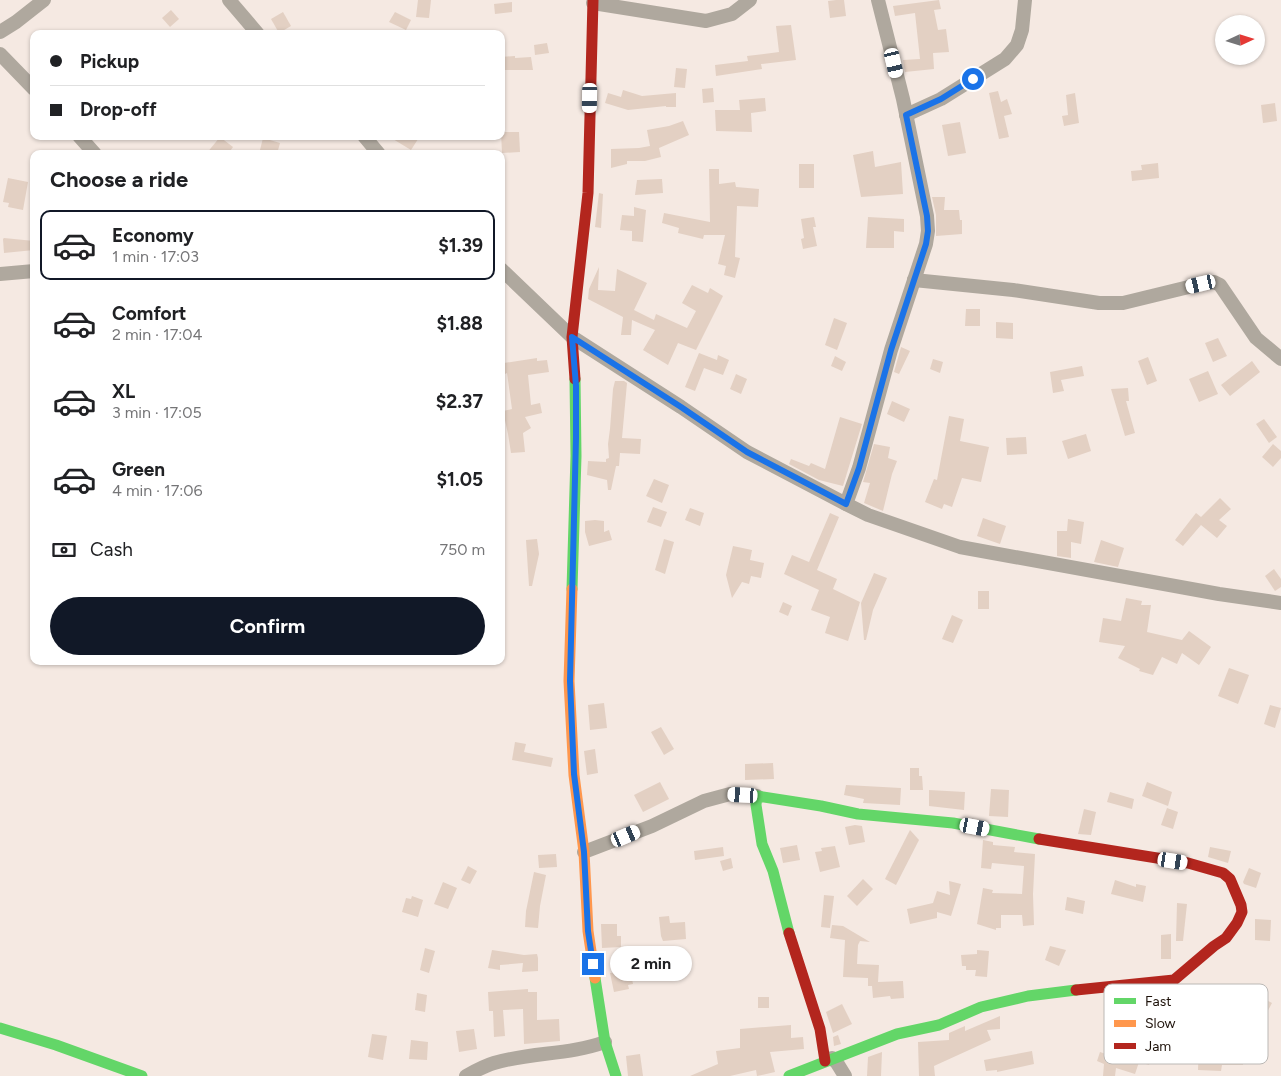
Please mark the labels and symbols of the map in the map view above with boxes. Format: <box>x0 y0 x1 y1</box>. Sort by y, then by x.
north arrow <box>1215 15 1265 65</box>
car <box>883 47 904 79</box>
route start <box>962 68 984 90</box>
car <box>582 83 597 113</box>
car <box>1184 273 1217 295</box>
car <box>727 787 758 803</box>
car <box>958 817 991 837</box>
car <box>609 823 642 849</box>
car <box>1157 851 1188 871</box>
callout: 2 min <box>610 946 693 982</box>
route end <box>582 953 604 975</box>
legend <box>1104 984 1268 1064</box>
text: Fast <box>1145 993 1171 1010</box>
text: Slow <box>1145 1015 1176 1032</box>
text: Jam <box>1145 1038 1171 1055</box>

